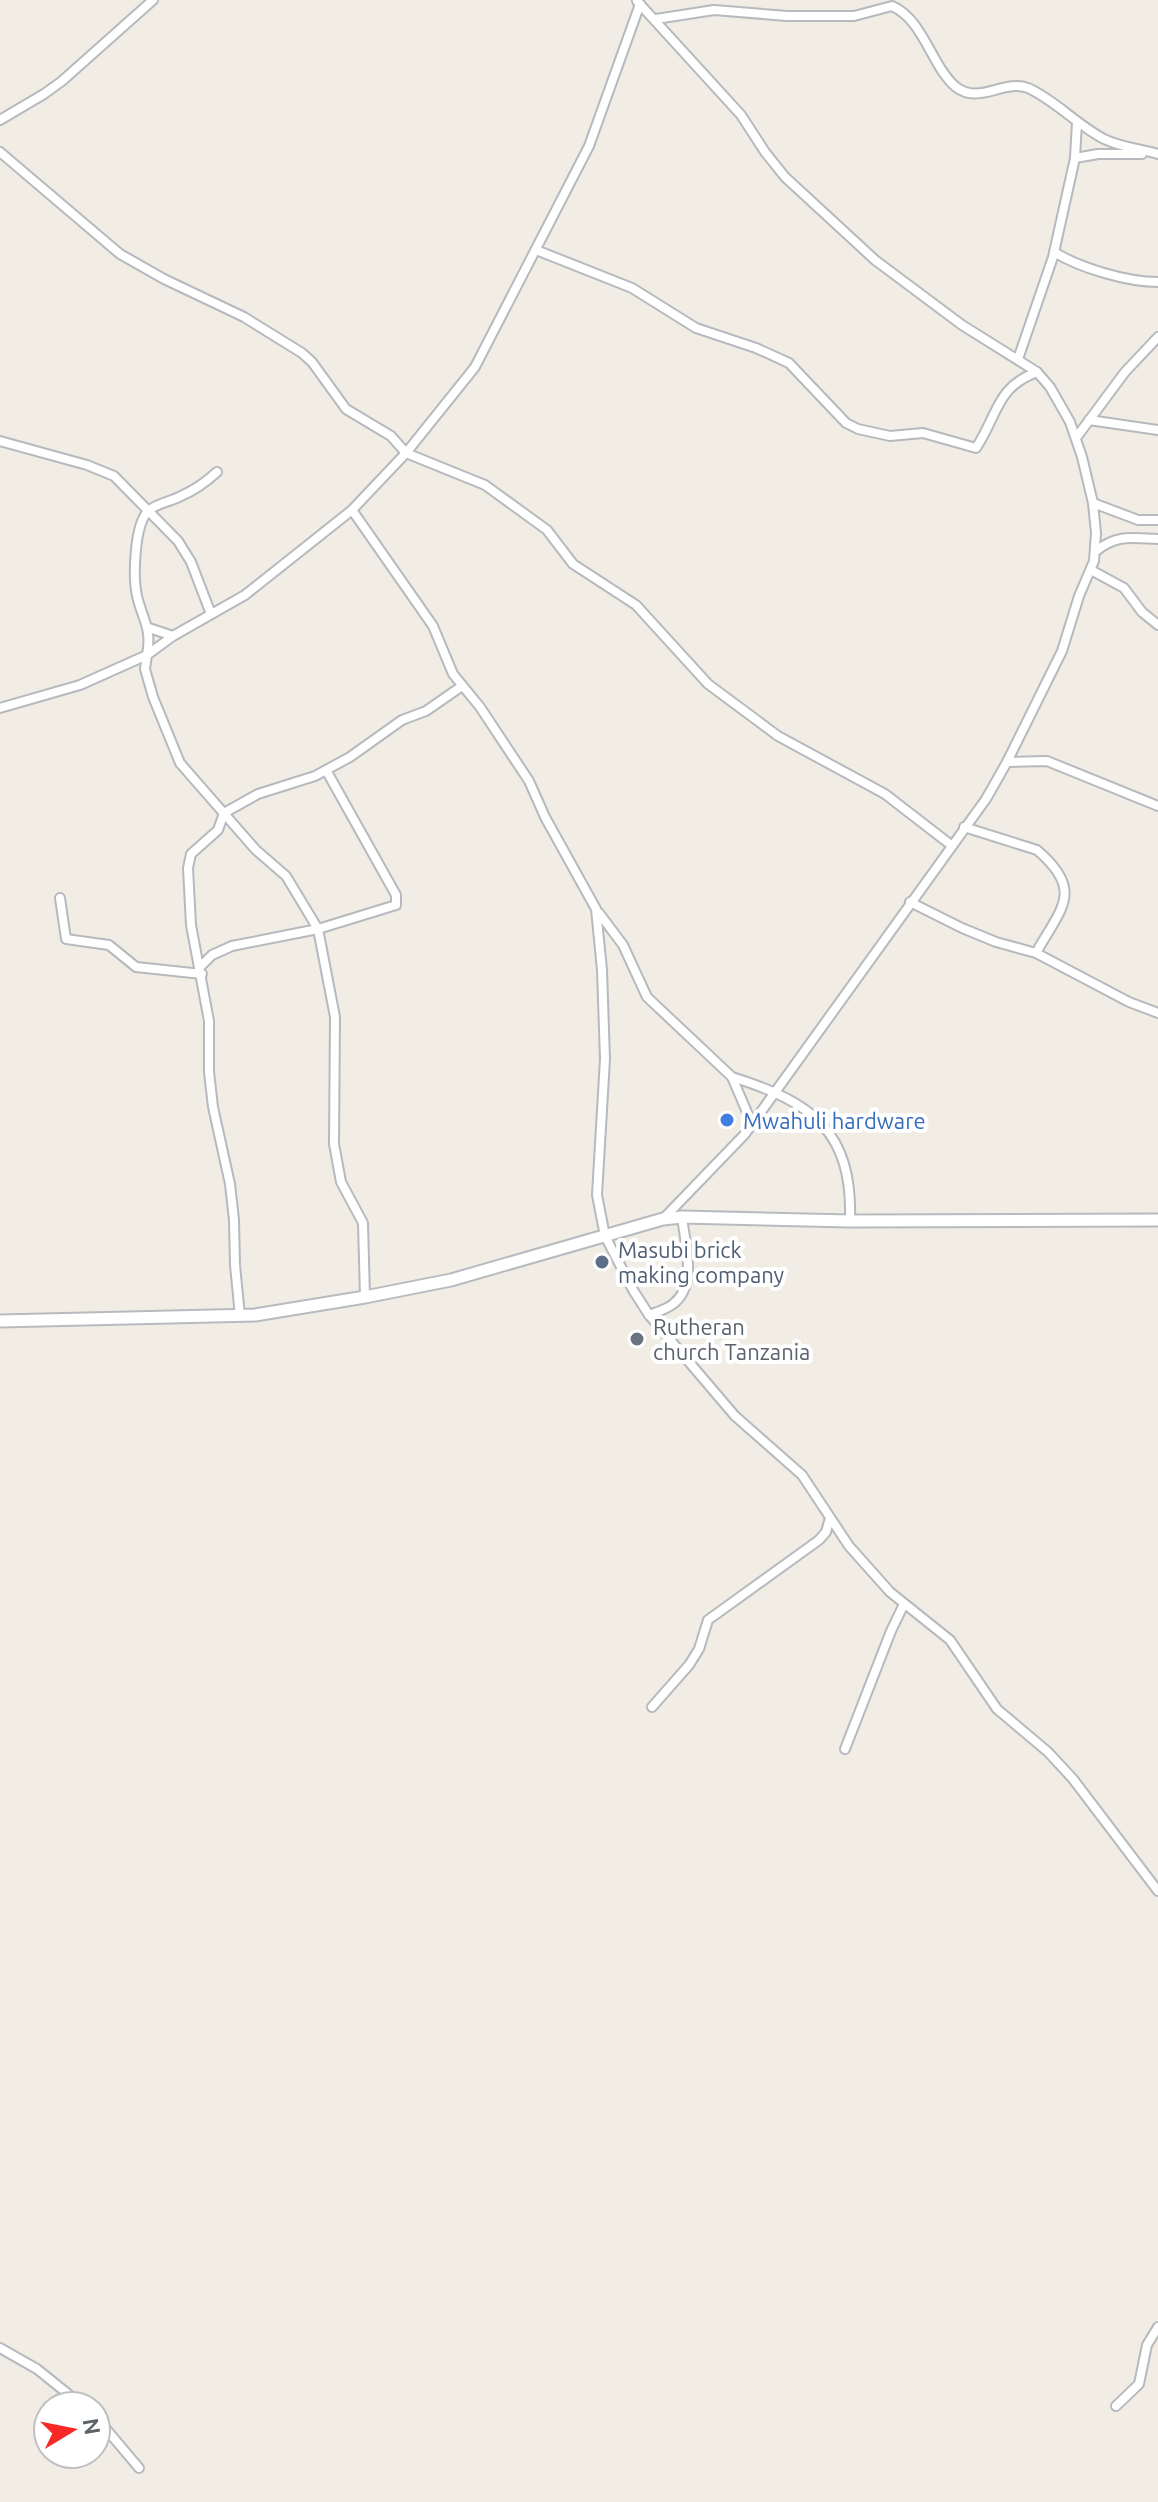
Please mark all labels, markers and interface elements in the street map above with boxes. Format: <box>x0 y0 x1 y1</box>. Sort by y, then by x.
place label: Mwahuli hardware <box>743 1108 926 1133</box>
marker: Mwahuli hardware <box>718 1111 736 1129</box>
place label: Masubi brick making company <box>618 1237 785 1287</box>
marker: Masubi brick making company <box>593 1253 611 1271</box>
place label: Rutheran church Tanzania <box>653 1314 810 1364</box>
marker: Rutheran church Tanzania <box>628 1330 646 1348</box>
north arrow <box>32 2390 112 2470</box>
text: N <box>78 2416 106 2437</box>

